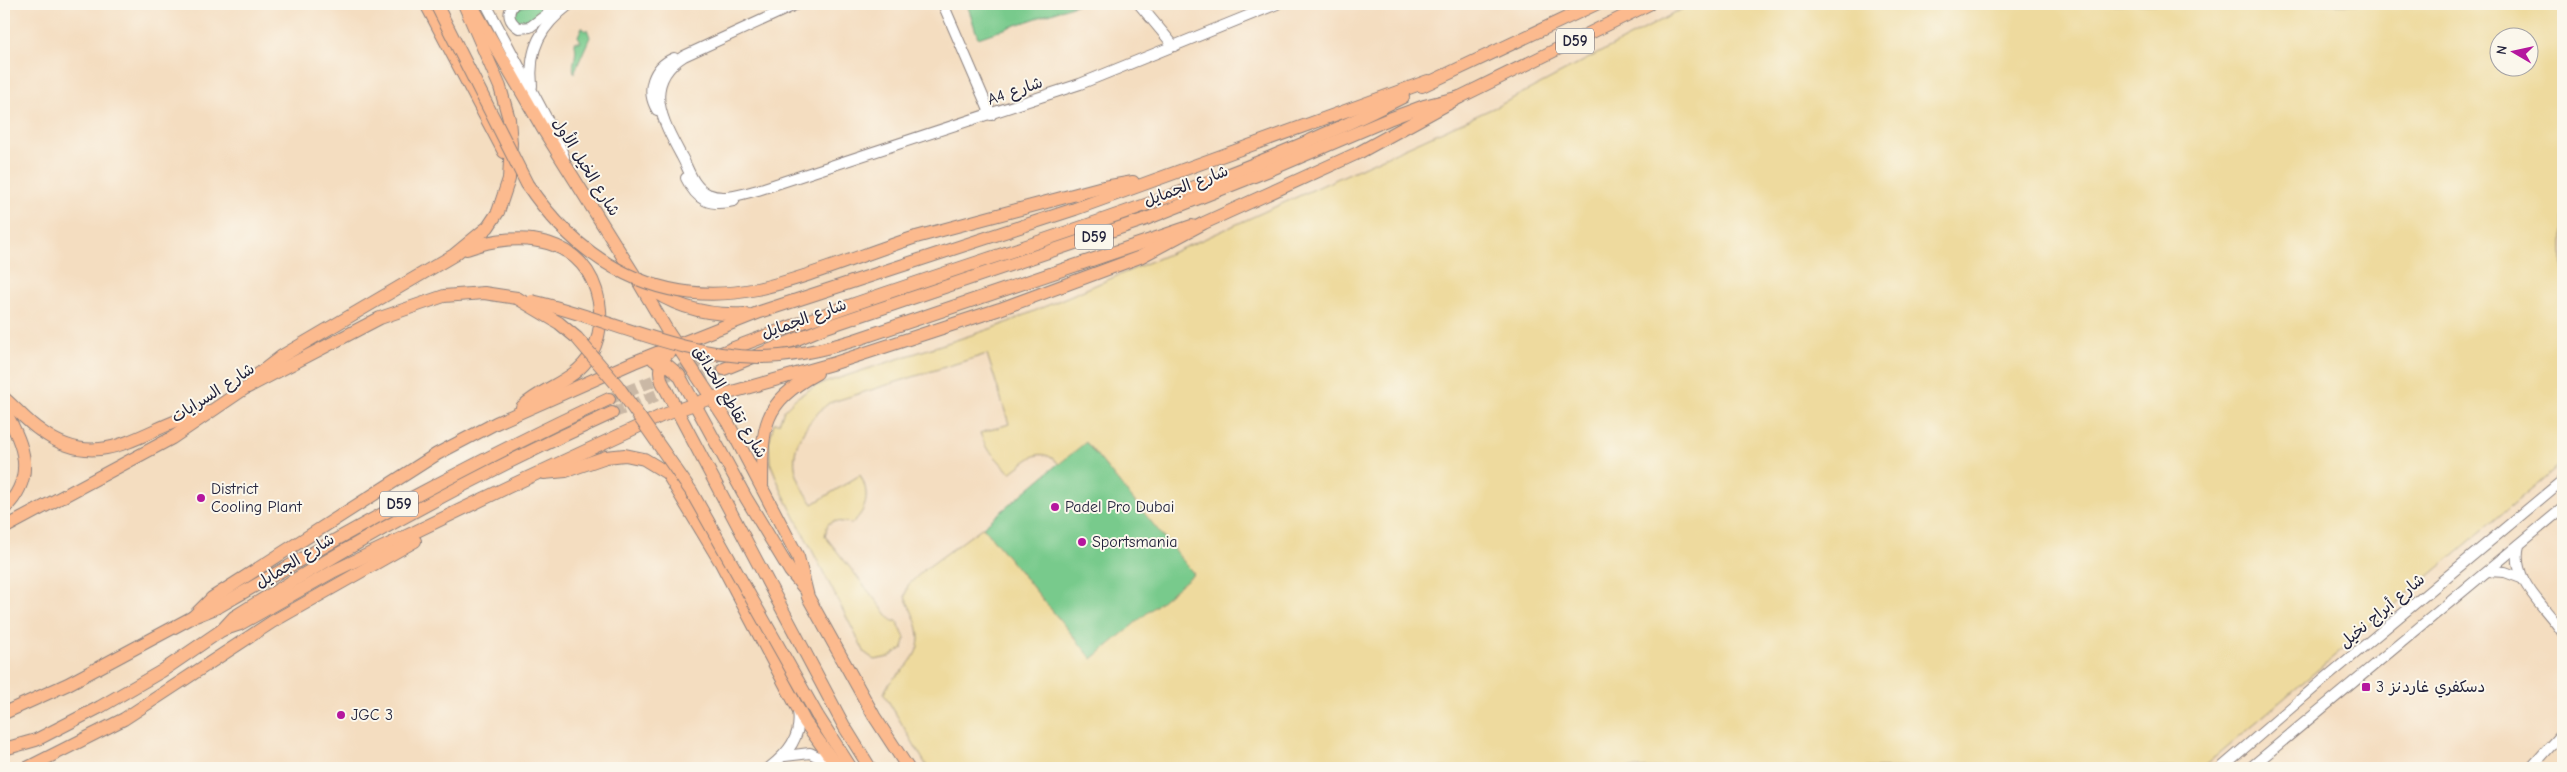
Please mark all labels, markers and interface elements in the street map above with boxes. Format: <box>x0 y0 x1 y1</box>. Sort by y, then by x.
road number: D59 <box>1556 28 1594 54</box>
north arrow <box>2490 28 2540 78</box>
text: N <box>2493 44 2511 56</box>
street label: A4 شارع <box>985 73 1046 111</box>
street label: شارع الخيل الأول <box>547 114 625 220</box>
street label: شارع الجمايل <box>1141 162 1232 212</box>
road number: D59 <box>1075 224 1113 250</box>
street label: شارع الجمايل <box>759 295 850 345</box>
street label: شارع تقاطع الحدائق <box>688 343 771 462</box>
street label: شارع السرايات <box>168 360 259 428</box>
place label: District Cooling Plant <box>211 480 302 516</box>
marker: District Cooling Plant <box>195 492 207 504</box>
road number: D59 <box>380 492 418 516</box>
place label: Padel Pro Dubai <box>1065 498 1174 516</box>
marker: Padel Pro Dubai <box>1049 501 1061 513</box>
street label: شارع الجمايل <box>252 530 339 594</box>
place label: Sportsmania <box>1092 533 1178 551</box>
marker: Sportsmania <box>1076 536 1088 548</box>
street label: شارع أبراج نخيل <box>2336 570 2430 653</box>
place label: دسكفري غاردنز 3 <box>2376 678 2485 698</box>
marker: دسكفري غاردنز 3 <box>2360 681 2372 693</box>
place label: JGC 3 <box>351 706 393 724</box>
marker: JGC 3 <box>335 709 347 721</box>

